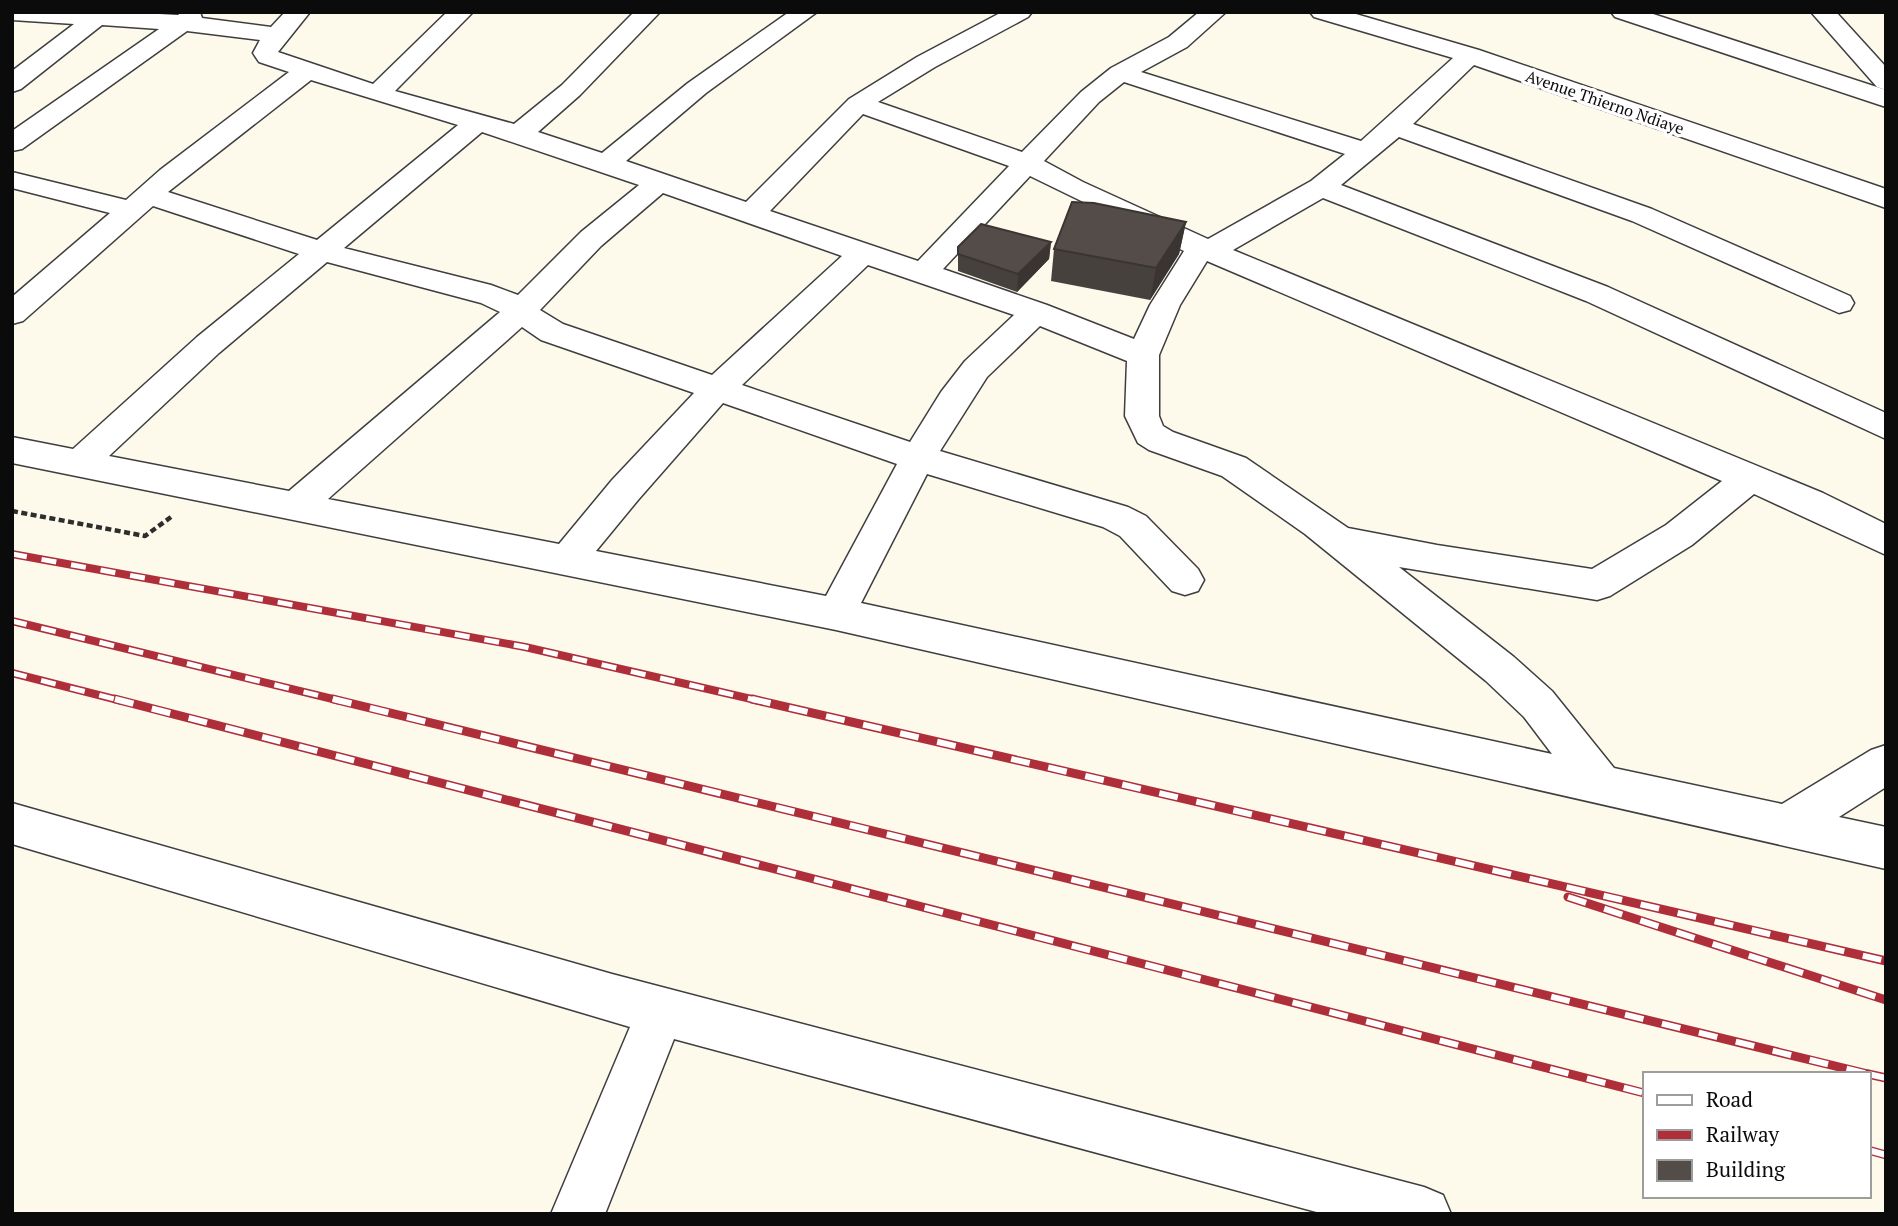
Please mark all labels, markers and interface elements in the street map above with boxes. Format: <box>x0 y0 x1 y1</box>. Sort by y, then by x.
street label: Avenue Thierno Ndiaye <box>1523 65 1687 139</box>
legend <box>1643 1072 1870 1198</box>
text: Road <box>1706 1085 1753 1113</box>
text: Railway <box>1706 1120 1780 1148</box>
text: Building <box>1706 1155 1786 1183</box>

